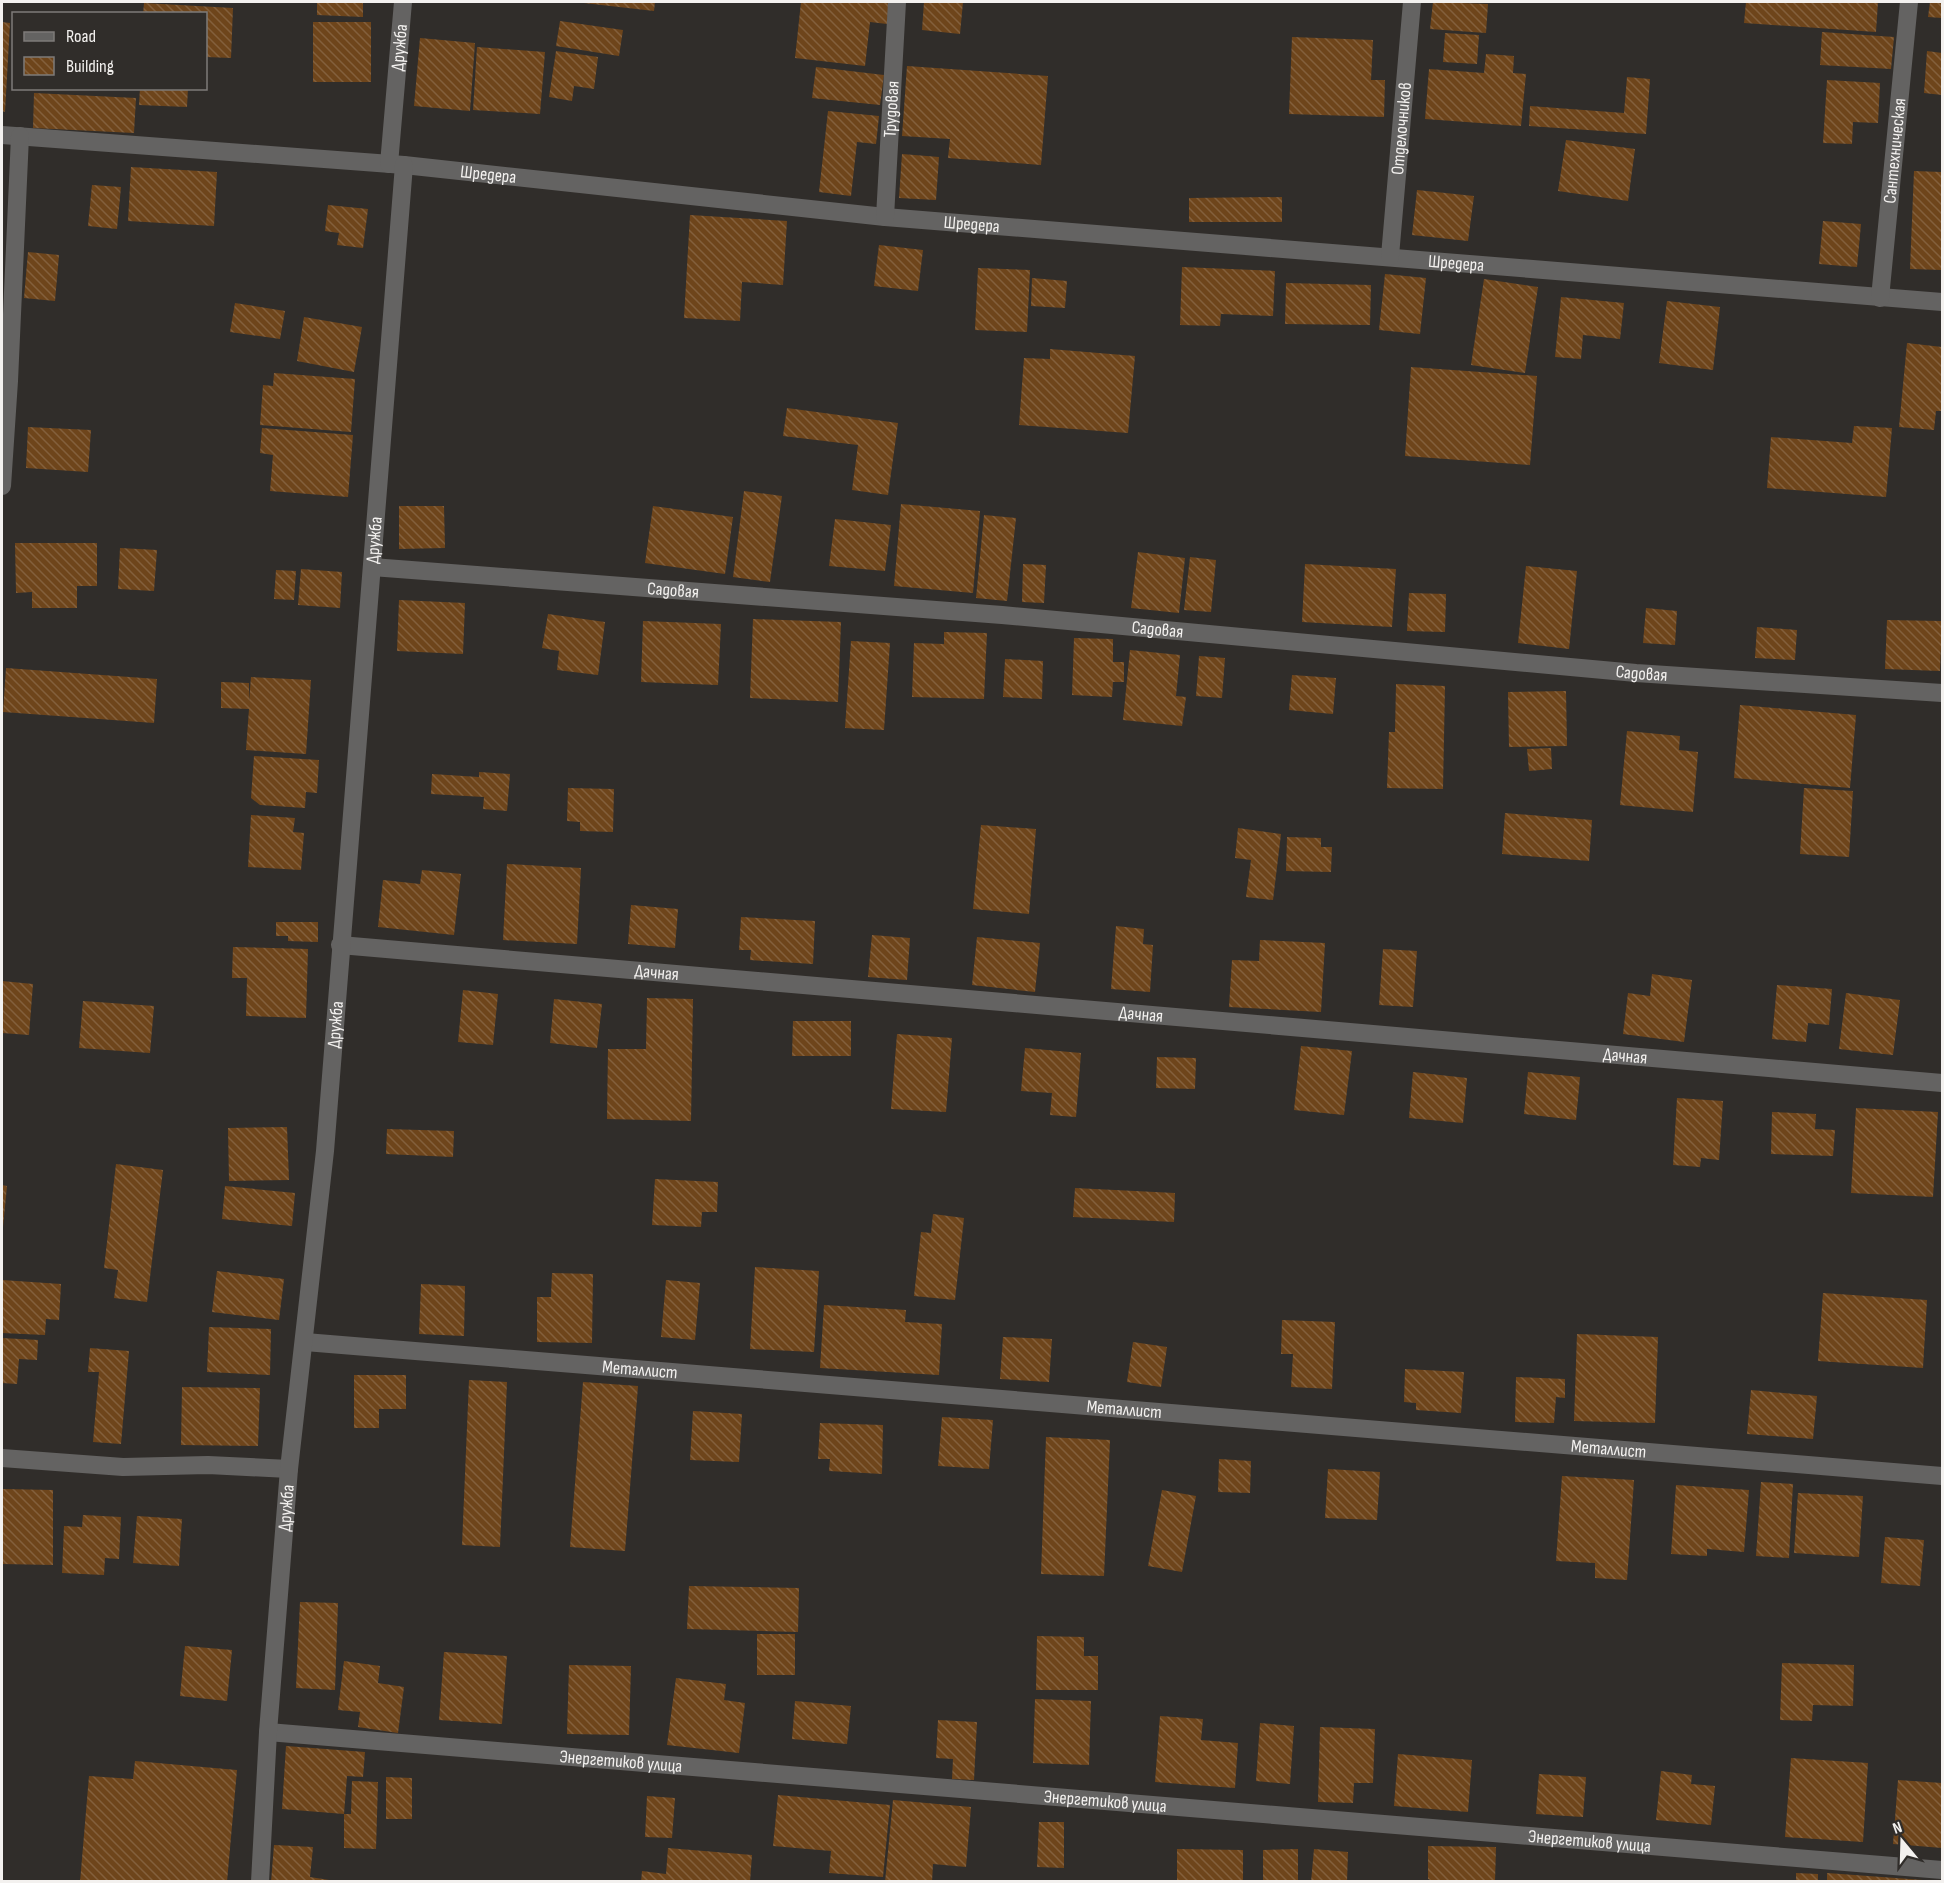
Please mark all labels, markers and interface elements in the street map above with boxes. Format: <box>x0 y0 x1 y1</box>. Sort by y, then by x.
legend <box>12 12 207 90</box>
street label: Дружба <box>387 23 412 72</box>
text: Road <box>66 26 96 47</box>
text: Building <box>66 56 114 77</box>
street label: Трудовая <box>879 80 904 138</box>
street label: Отделочников <box>1387 81 1416 176</box>
street label: Сантехническая <box>1879 97 1911 204</box>
street label: Шредера <box>459 161 517 188</box>
street label: Шредера <box>943 212 1001 237</box>
street label: Шредера <box>1427 251 1485 276</box>
street label: Дружба <box>362 516 387 564</box>
street label: Садовая <box>646 578 700 603</box>
street label: Садовая <box>1131 617 1184 643</box>
street label: Садовая <box>1615 661 1668 686</box>
street label: Дачная <box>634 960 680 985</box>
street label: Дружба <box>323 1000 348 1049</box>
street label: Дачная <box>1118 1002 1164 1027</box>
street label: Дачная <box>1602 1044 1648 1069</box>
street label: Металлист <box>601 1356 678 1383</box>
street label: Металлист <box>1086 1396 1163 1423</box>
street label: Металлист <box>1570 1436 1647 1463</box>
street label: Дружба <box>274 1484 299 1532</box>
street label: Энергетиков улица <box>558 1746 683 1777</box>
street label: Энергетиков улица <box>1043 1786 1167 1817</box>
north arrow <box>1872 1811 1932 1871</box>
text: N <box>1890 1818 1905 1839</box>
street label: Энергетиков улица <box>1527 1826 1652 1857</box>

